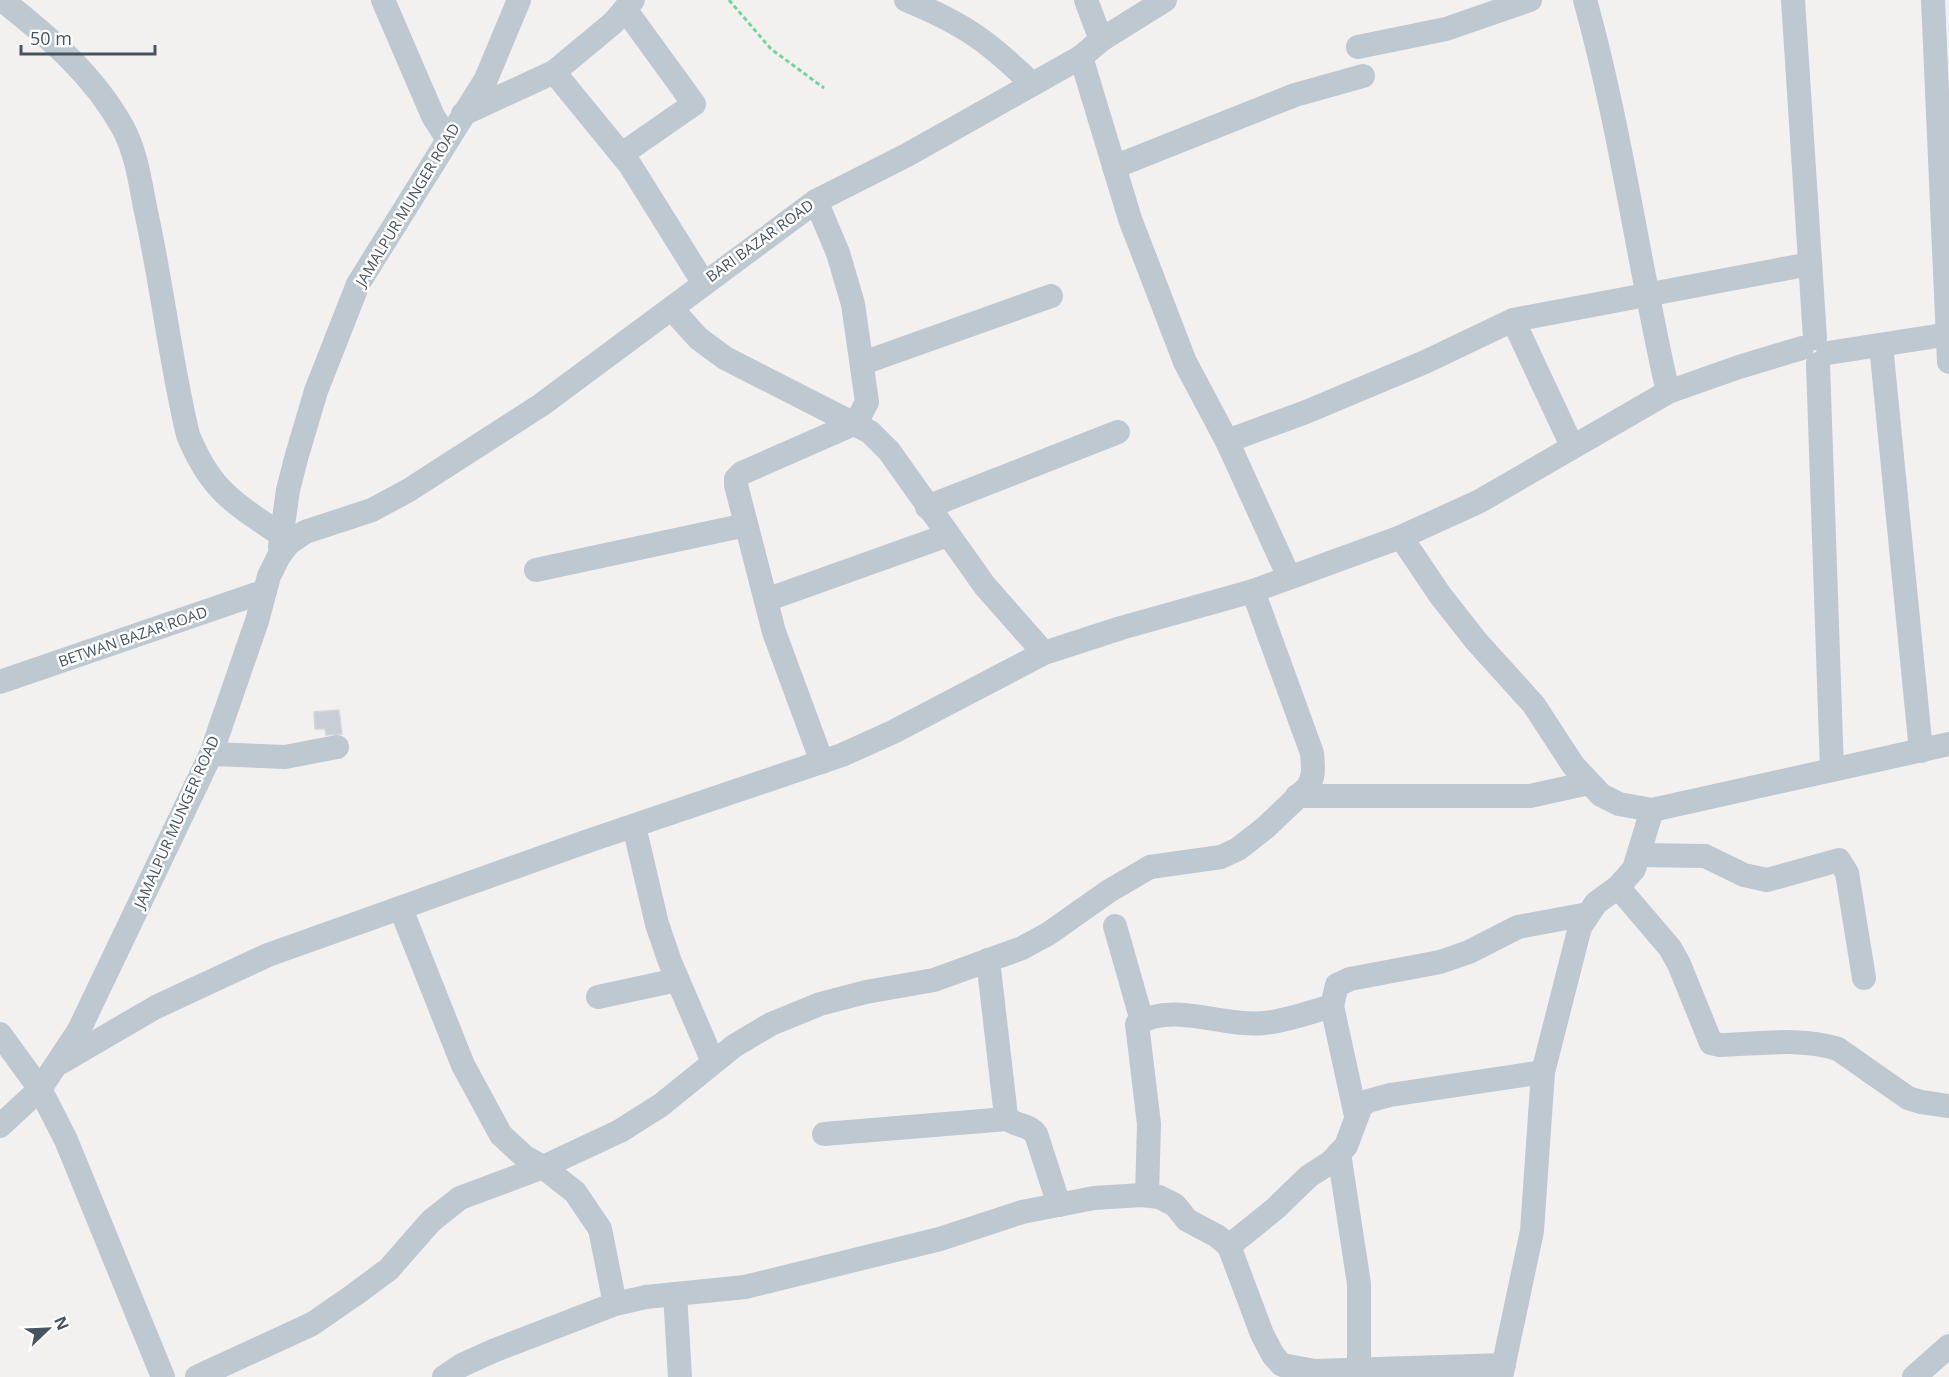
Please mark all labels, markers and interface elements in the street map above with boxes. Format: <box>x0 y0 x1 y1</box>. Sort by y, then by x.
scale bar <box>21 18 154 56</box>
text: 50 m <box>30 26 72 50</box>
street label: JAMALPUR MUNGER ROAD <box>349 119 464 291</box>
street label: BARI BAZAR ROAD <box>702 194 817 286</box>
street label: BETWAN BAZAR ROAD <box>55 601 210 671</box>
street label: JAMALPUR MUNGER ROAD <box>128 732 223 913</box>
north arrow <box>18 1299 78 1359</box>
text: N <box>49 1313 74 1333</box>

